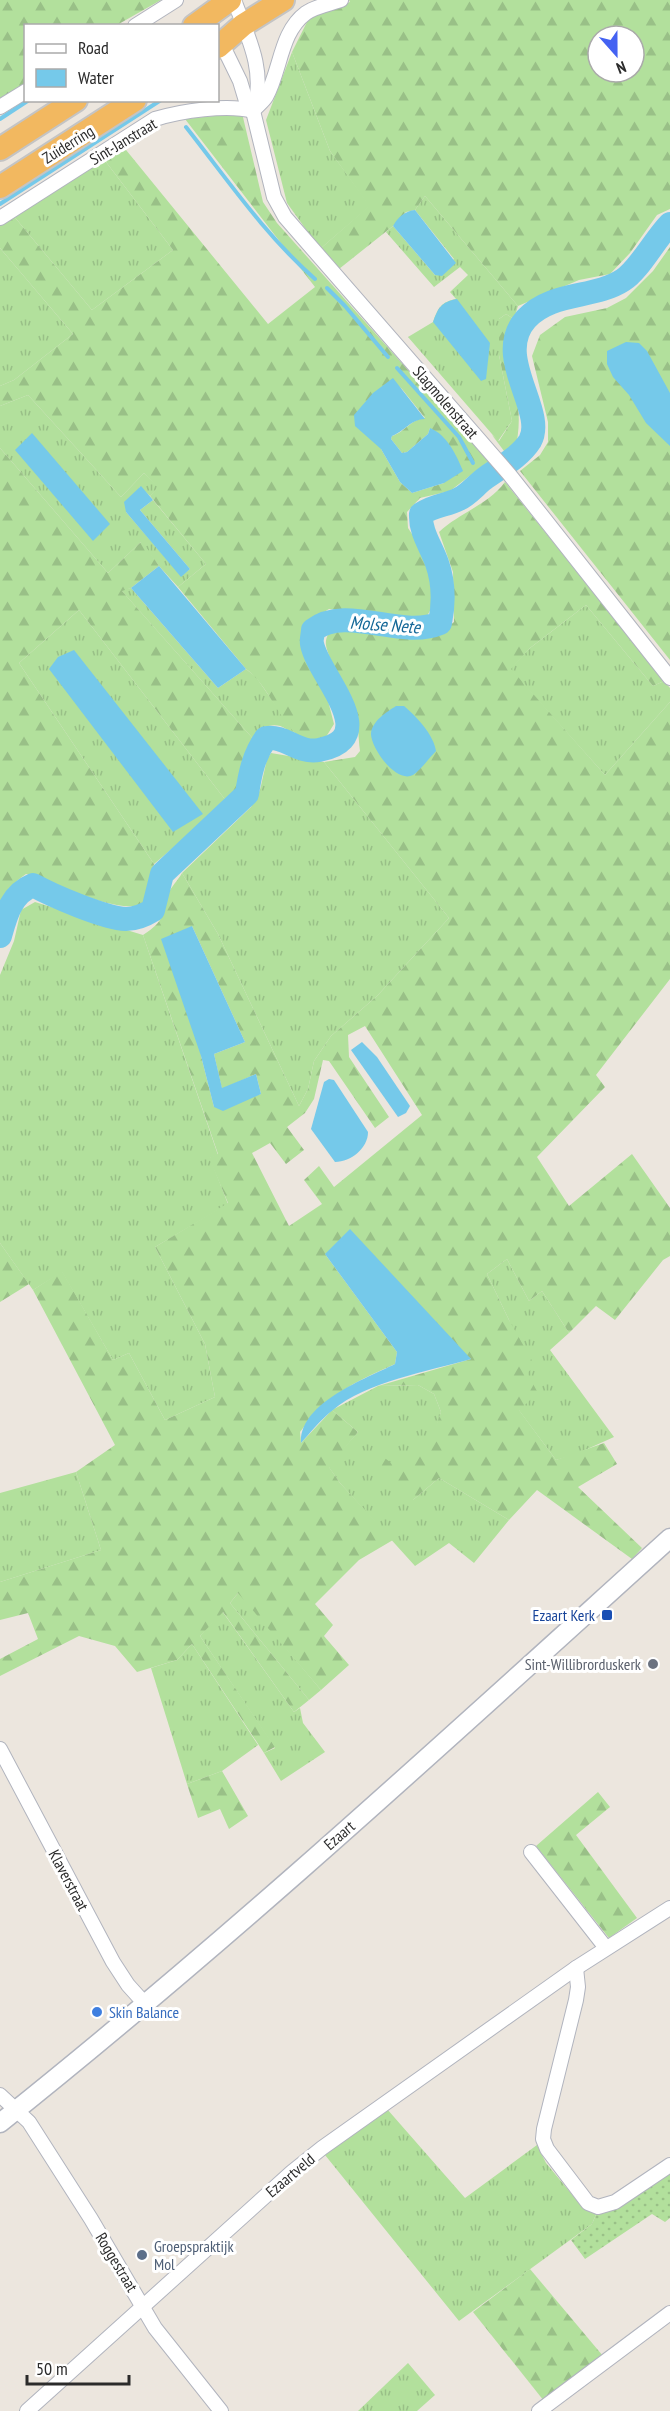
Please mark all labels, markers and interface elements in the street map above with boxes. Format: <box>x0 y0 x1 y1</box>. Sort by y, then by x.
legend <box>24 24 219 102</box>
north arrow <box>586 24 646 84</box>
text: Road <box>78 36 109 59</box>
text: N <box>614 57 629 79</box>
text: Water <box>78 66 114 89</box>
street label: Sint-Janstraat <box>86 113 161 169</box>
street label: Zuiderring <box>39 120 97 168</box>
street label: Slagmolenstraat <box>409 361 483 443</box>
water label: Molse Nete <box>349 611 422 639</box>
place label: Ezaart Kerk <box>533 1605 596 1625</box>
marker: Ezaart Kerk <box>600 1608 614 1622</box>
place label: Sint-Willibrorduskerk <box>525 1654 642 1674</box>
marker: Sint-Willibrorduskerk <box>646 1657 660 1671</box>
street label: Ezaart <box>319 1816 359 1854</box>
street label: Klaverstraat <box>45 1846 94 1915</box>
place label: Skin Balance <box>109 2002 179 2022</box>
marker: Skin Balance <box>90 2005 104 2019</box>
street label: Ezaartveld <box>261 2149 319 2201</box>
street label: Roggestraat <box>91 2229 143 2296</box>
place label: Groepspraktijk Mol <box>154 2236 234 2274</box>
marker: Groepspraktijk Mol <box>135 2248 149 2262</box>
scale bar <box>27 2348 129 2386</box>
text: 50 m <box>36 2357 68 2380</box>

